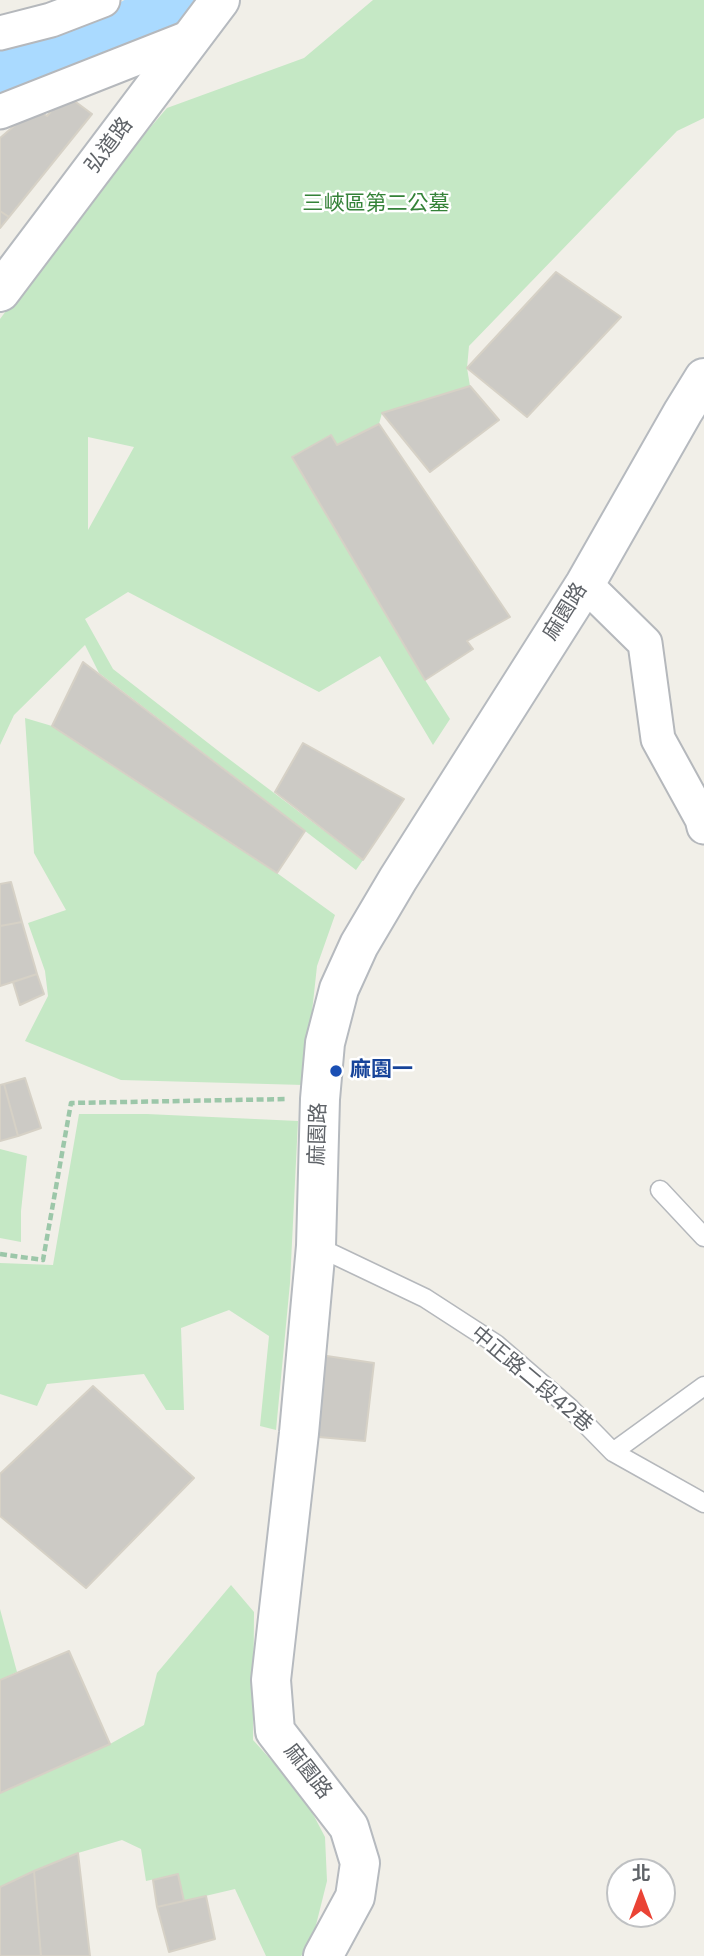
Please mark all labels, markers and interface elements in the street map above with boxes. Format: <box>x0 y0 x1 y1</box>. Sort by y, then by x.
street label: 弘道路 <box>81 113 139 179</box>
park label: 三峽區第二公墓 <box>303 192 449 218</box>
street label: 麻園路 <box>539 579 593 645</box>
place label: 麻園一 <box>350 1058 413 1084</box>
marker: 麻園一 <box>328 1063 344 1079</box>
street label: 麻園路 <box>305 1102 333 1166</box>
street label: 中正路二段42巷 <box>465 1322 597 1438</box>
street label: 麻園路 <box>278 1739 336 1805</box>
north arrow <box>606 1858 676 1928</box>
text: 北 <box>631 1860 651 1887</box>

